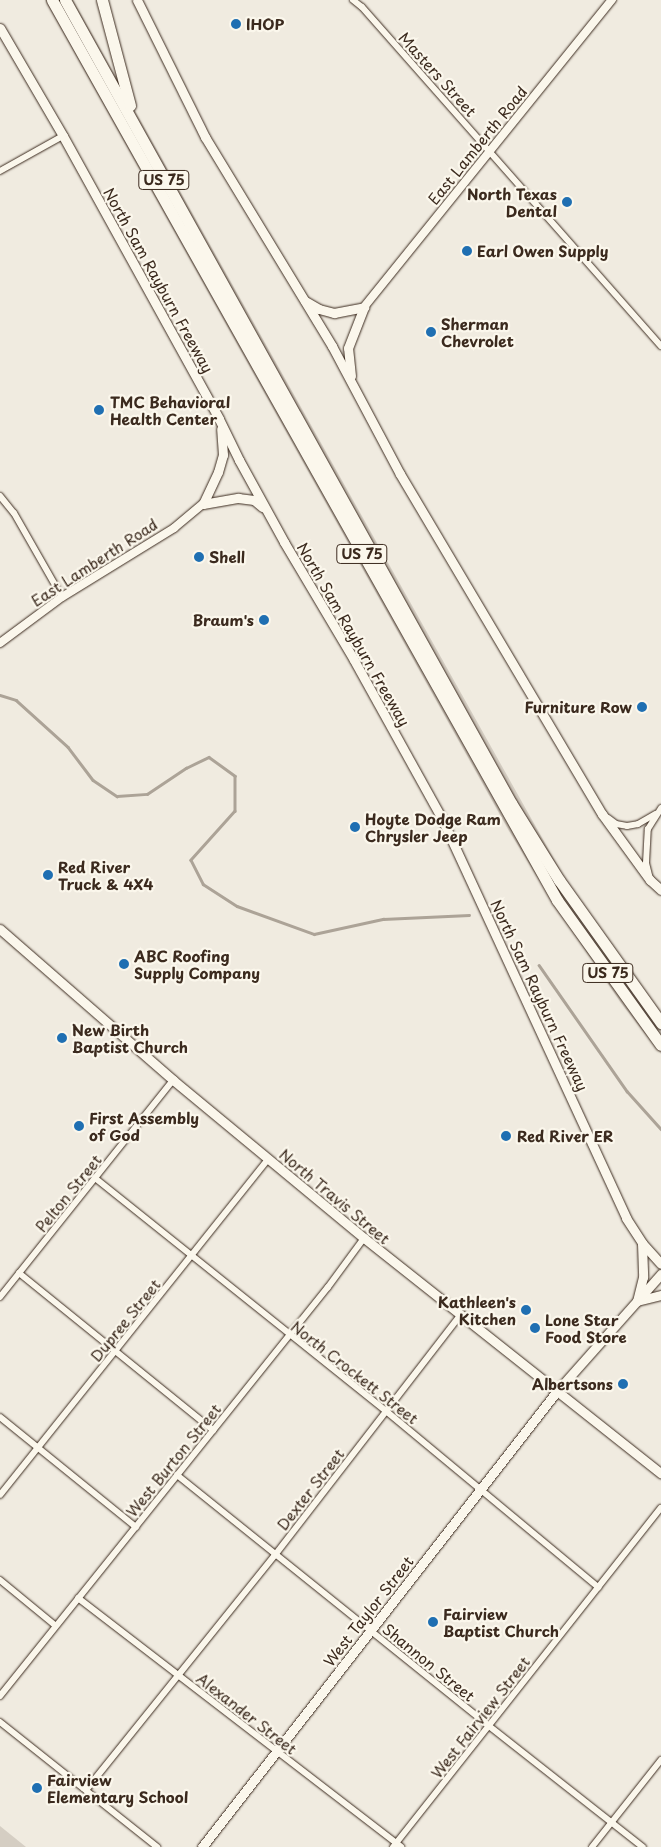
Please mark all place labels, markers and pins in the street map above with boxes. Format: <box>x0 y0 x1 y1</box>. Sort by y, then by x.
place label: IHOP <box>246 15 284 33</box>
marker: IHOP <box>230 18 242 30</box>
place label: North Texas Dental <box>466 184 557 219</box>
marker: North Texas Dental <box>561 196 573 208</box>
place label: Earl Owen Supply <box>477 242 610 260</box>
marker: Earl Owen Supply <box>461 245 473 257</box>
place label: Sherman Chevrolet <box>441 314 514 349</box>
marker: Sherman Chevrolet <box>425 326 437 338</box>
place label: TMC Behavioral Health Center <box>110 392 231 427</box>
marker: TMC Behavioral Health Center <box>92 403 106 417</box>
place label: Shell <box>209 548 245 566</box>
marker: Shell <box>193 551 205 563</box>
place label: Braum's <box>192 611 254 629</box>
marker: Braum's <box>258 614 270 626</box>
place label: Furniture Row <box>524 698 632 716</box>
marker: Furniture Row <box>636 701 648 713</box>
place label: Hoyte Dodge Ram Chrysler Jeep <box>365 809 502 844</box>
marker: Hoyte Dodge Ram Chrysler Jeep <box>349 821 361 833</box>
place label: Red River Truck & 4X4 <box>58 857 154 892</box>
marker: Red River Truck & 4X4 <box>42 869 54 881</box>
place label: ABC Roofing Supply Company <box>134 946 261 981</box>
marker: ABC Roofing Supply Company <box>118 958 130 970</box>
place label: New Birth Baptist Church <box>72 1020 188 1055</box>
marker: New Birth Baptist Church <box>56 1032 68 1044</box>
place label: First Assembly of God <box>89 1108 199 1143</box>
marker: First Assembly of God <box>73 1120 85 1132</box>
place label: Red River ER <box>517 1127 615 1145</box>
marker: Red River ER <box>499 1129 513 1143</box>
place label: Kathleen's Kitchen <box>438 1292 516 1327</box>
marker: Kathleen's Kitchen <box>520 1304 532 1316</box>
place label: Lone Star Food Store <box>545 1310 626 1345</box>
marker: Lone Star Food Store <box>529 1322 541 1334</box>
place label: Albertsons <box>532 1375 613 1393</box>
marker: Albertsons <box>617 1378 629 1390</box>
place label: Fairview Baptist Church <box>443 1604 559 1639</box>
marker: Fairview Baptist Church <box>427 1616 439 1628</box>
place label: Fairview Elementary School <box>47 1770 188 1805</box>
marker: Fairview Elementary School <box>31 1782 43 1794</box>

